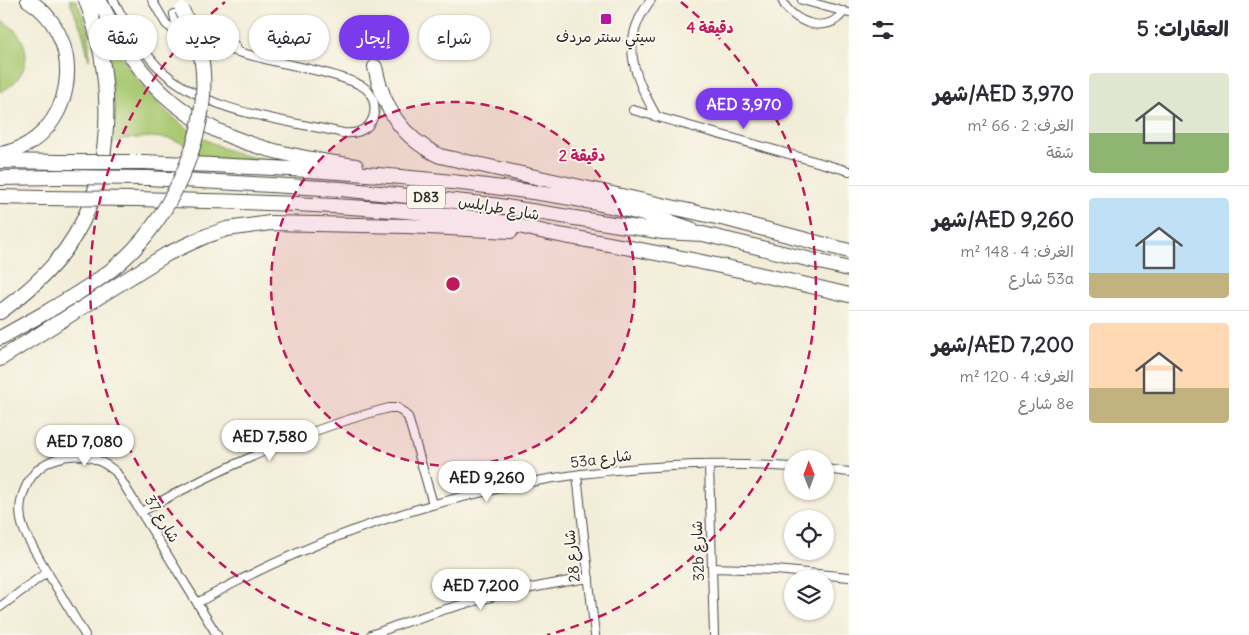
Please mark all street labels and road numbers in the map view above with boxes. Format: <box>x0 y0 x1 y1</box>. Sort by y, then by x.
road number: D83 <box>407 186 445 208</box>
street label: شارع طرابلس <box>457 191 541 225</box>
street label: 53a شارع <box>569 445 633 473</box>
street label: شارع 37 <box>140 492 184 546</box>
street label: 32b شارع <box>687 520 709 582</box>
street label: شارع 28 <box>559 529 585 583</box>

